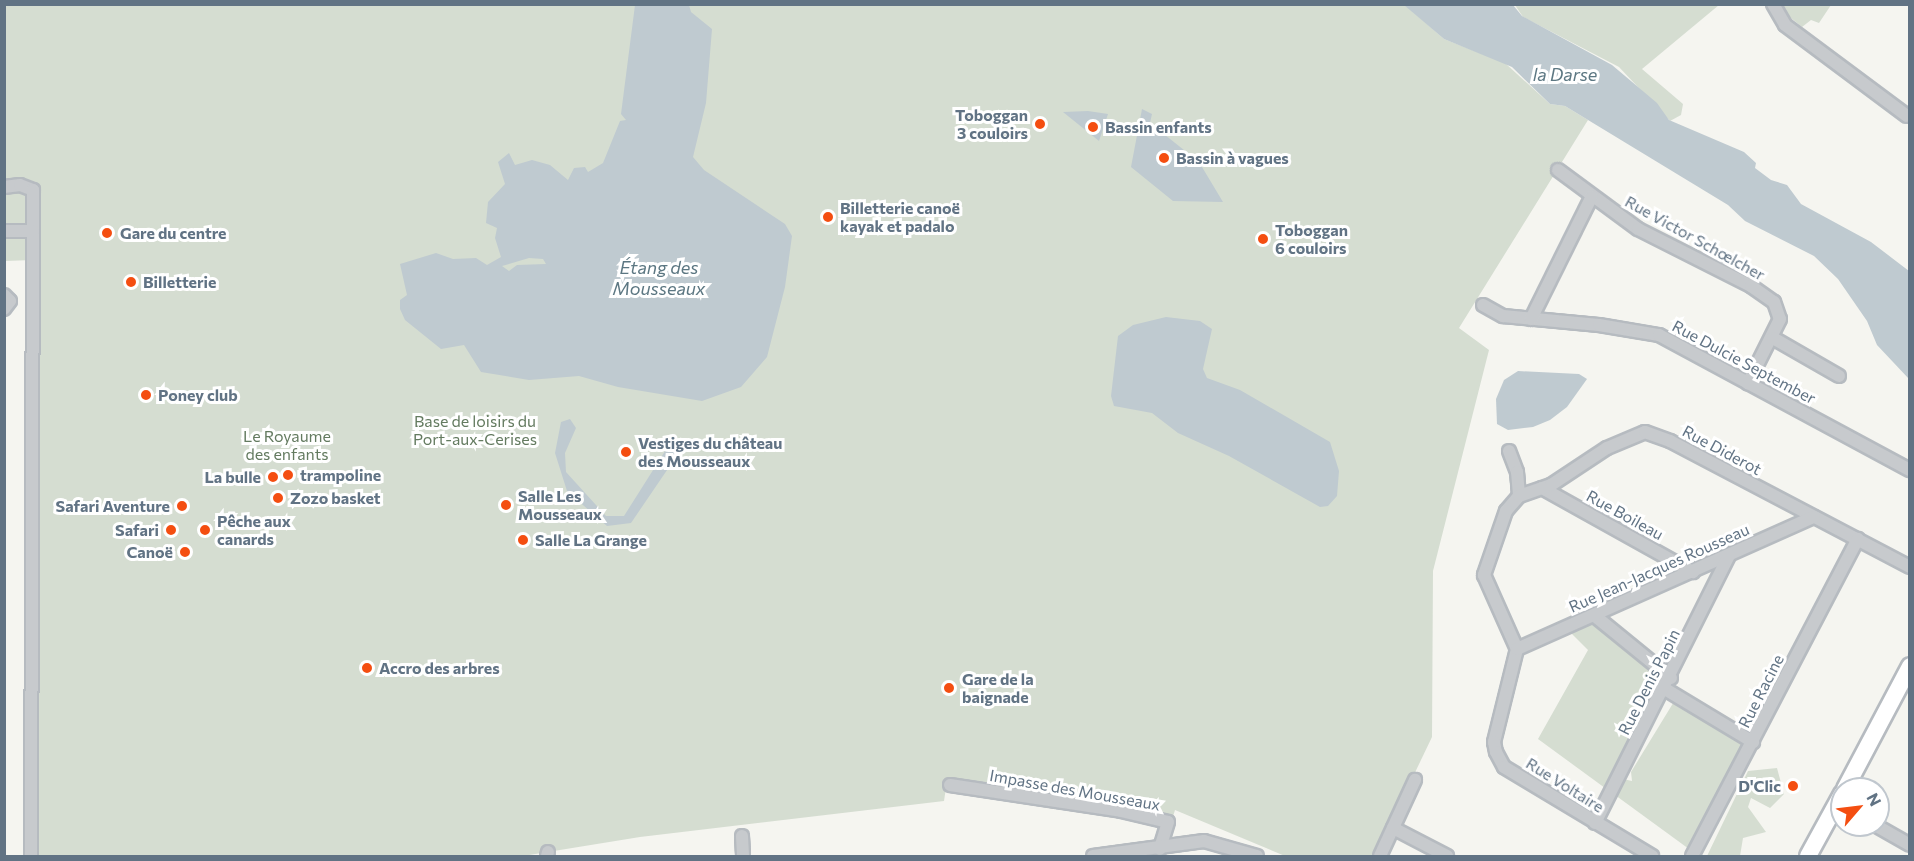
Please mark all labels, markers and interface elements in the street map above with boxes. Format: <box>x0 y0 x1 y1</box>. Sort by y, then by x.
water label: la Darse <box>1533 63 1597 85</box>
place label: Toboggan 3 couloirs <box>955 105 1028 143</box>
marker: Toboggan 3 couloirs <box>1033 117 1047 131</box>
place label: Bassin enfants <box>1105 117 1212 137</box>
marker: Bassin enfants <box>1086 120 1100 134</box>
place label: Bassin à vagues <box>1176 148 1289 168</box>
marker: Bassin à vagues <box>1157 151 1171 165</box>
street label: Rue Victor Schœlcher <box>1622 192 1768 284</box>
place label: Billetterie canoë kayak et padalo <box>840 198 960 236</box>
marker: Billetterie canoë kayak et padalo <box>821 210 835 224</box>
place label: Toboggan 6 couloirs <box>1275 220 1348 258</box>
place label: Gare du centre <box>120 223 226 243</box>
marker: Gare du centre <box>98 224 116 242</box>
marker: Toboggan 6 couloirs <box>1256 232 1270 246</box>
water label: Étang des Mousseaux <box>613 257 705 300</box>
place label: Billetterie <box>143 272 216 292</box>
marker: Billetterie <box>124 275 138 289</box>
street label: Rue Dulcie September <box>1669 316 1819 408</box>
place label: Poney club <box>158 385 238 405</box>
marker: Poney club <box>139 388 153 402</box>
park label: Base de loisirs du Port-aux-Cerises <box>413 411 537 449</box>
street label: Rue Diderot <box>1679 421 1765 479</box>
park label: Le Royaume des enfants <box>243 426 331 464</box>
place label: Vestiges du château des Mousseaux <box>638 433 782 471</box>
marker: Vestiges du château des Mousseaux <box>619 445 633 459</box>
place label: trampoline <box>300 465 381 485</box>
place label: La bulle <box>204 467 261 487</box>
marker: trampoline <box>281 468 295 482</box>
marker: La bulle <box>266 470 280 484</box>
place label: Salle Les Mousseaux <box>518 486 602 524</box>
street label: Rue Boileau <box>1583 486 1667 544</box>
place label: Zozo basket <box>290 488 381 508</box>
marker: Zozo basket <box>271 491 285 505</box>
place label: Safari Aventure <box>56 496 170 516</box>
marker: Salle Les Mousseaux <box>499 498 513 512</box>
marker: Safari Aventure <box>175 499 189 513</box>
place label: Pêche aux canards <box>217 511 291 549</box>
street label: Rue Jean-Jacques Rousseau <box>1566 519 1752 617</box>
place label: Safari <box>115 520 159 540</box>
marker: Safari <box>164 523 178 537</box>
marker: Pêche aux canards <box>198 523 212 537</box>
place label: Salle La Grange <box>535 530 647 550</box>
marker: Salle La Grange <box>516 533 530 547</box>
place label: Canoë <box>126 542 173 562</box>
marker: Canoë <box>178 545 192 559</box>
street label: Rue Denis Papin <box>1614 626 1684 738</box>
street label: Rue Racine <box>1734 651 1788 731</box>
place label: Accro des arbres <box>379 658 500 678</box>
marker: Accro des arbres <box>360 661 374 675</box>
place label: Gare de la baignade <box>962 669 1034 707</box>
marker: Gare de la baignade <box>940 679 958 697</box>
street label: Rue Voltaire <box>1523 754 1607 816</box>
street label: Impasse des Mousseaux <box>988 766 1162 814</box>
place label: D'Clic <box>1738 776 1781 796</box>
north arrow <box>1830 777 1890 837</box>
marker: D'Clic <box>1786 779 1800 793</box>
text: N <box>1863 789 1886 809</box>

